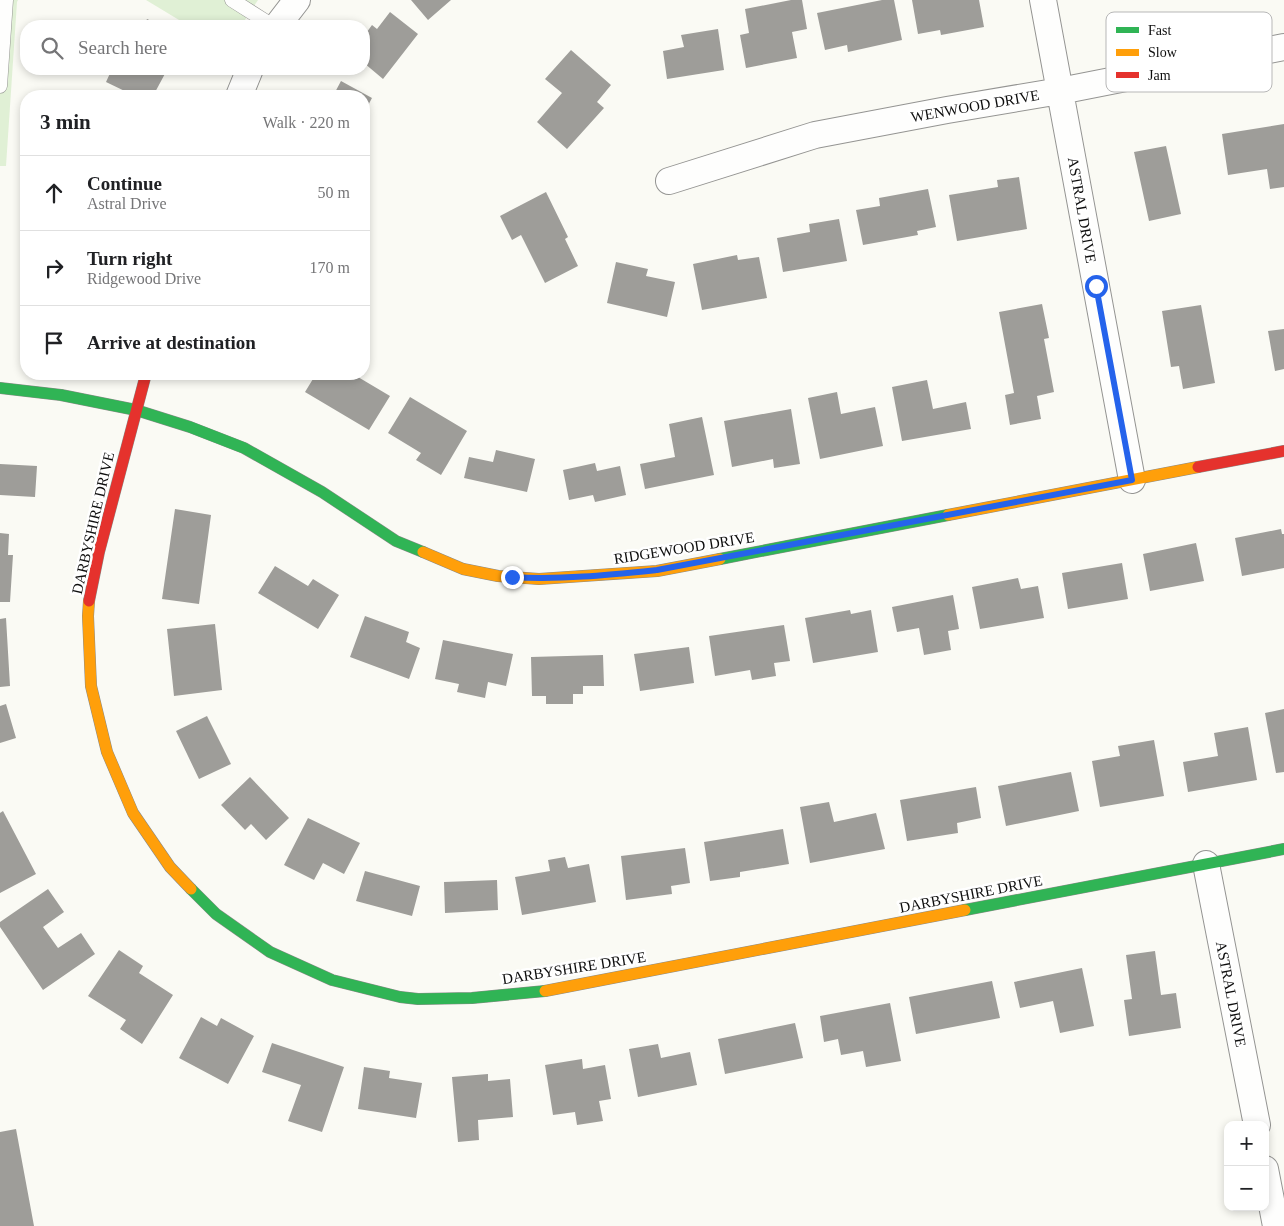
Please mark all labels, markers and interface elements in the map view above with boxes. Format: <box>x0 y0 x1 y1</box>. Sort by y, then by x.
legend <box>1106 12 1272 92</box>
search box <box>20 20 370 75</box>
text: Fast <box>1148 23 1171 38</box>
icon: search <box>38 34 66 62</box>
text: Search here <box>78 37 167 58</box>
text: Slow <box>1148 45 1178 60</box>
text: Jam <box>1148 68 1171 83</box>
street label: WENWOOD DRIVE <box>909 87 1041 125</box>
text: 3 min <box>40 110 91 134</box>
text: Walk · 220 m <box>263 114 350 131</box>
street label: ASTRAL DRIVE <box>1065 156 1099 264</box>
text: Continue <box>87 173 162 194</box>
icon: ahead <box>40 179 68 207</box>
text: 50 m <box>318 184 350 201</box>
text: Astral Drive <box>87 195 167 212</box>
text: Turn right <box>87 248 172 269</box>
icon: right <box>40 254 68 282</box>
text: 170 m <box>310 259 350 276</box>
text: Ridgewood Drive <box>87 270 201 287</box>
route start <box>1085 275 1108 298</box>
icon: arrive <box>40 329 68 357</box>
text: Arrive at destination <box>87 332 256 353</box>
street label: DARBYSHIRE DRIVE <box>69 450 117 596</box>
street label: RIDGEWOOD DRIVE <box>613 529 755 567</box>
route end <box>501 566 524 589</box>
street label: DARBYSHIRE DRIVE <box>898 872 1044 916</box>
street label: ASTRAL DRIVE <box>1213 940 1249 1048</box>
street label: DARBYSHIRE DRIVE <box>501 949 647 987</box>
map controls <box>1224 1121 1269 1211</box>
button: + <box>1224 1121 1269 1166</box>
button: − <box>1224 1166 1269 1211</box>

